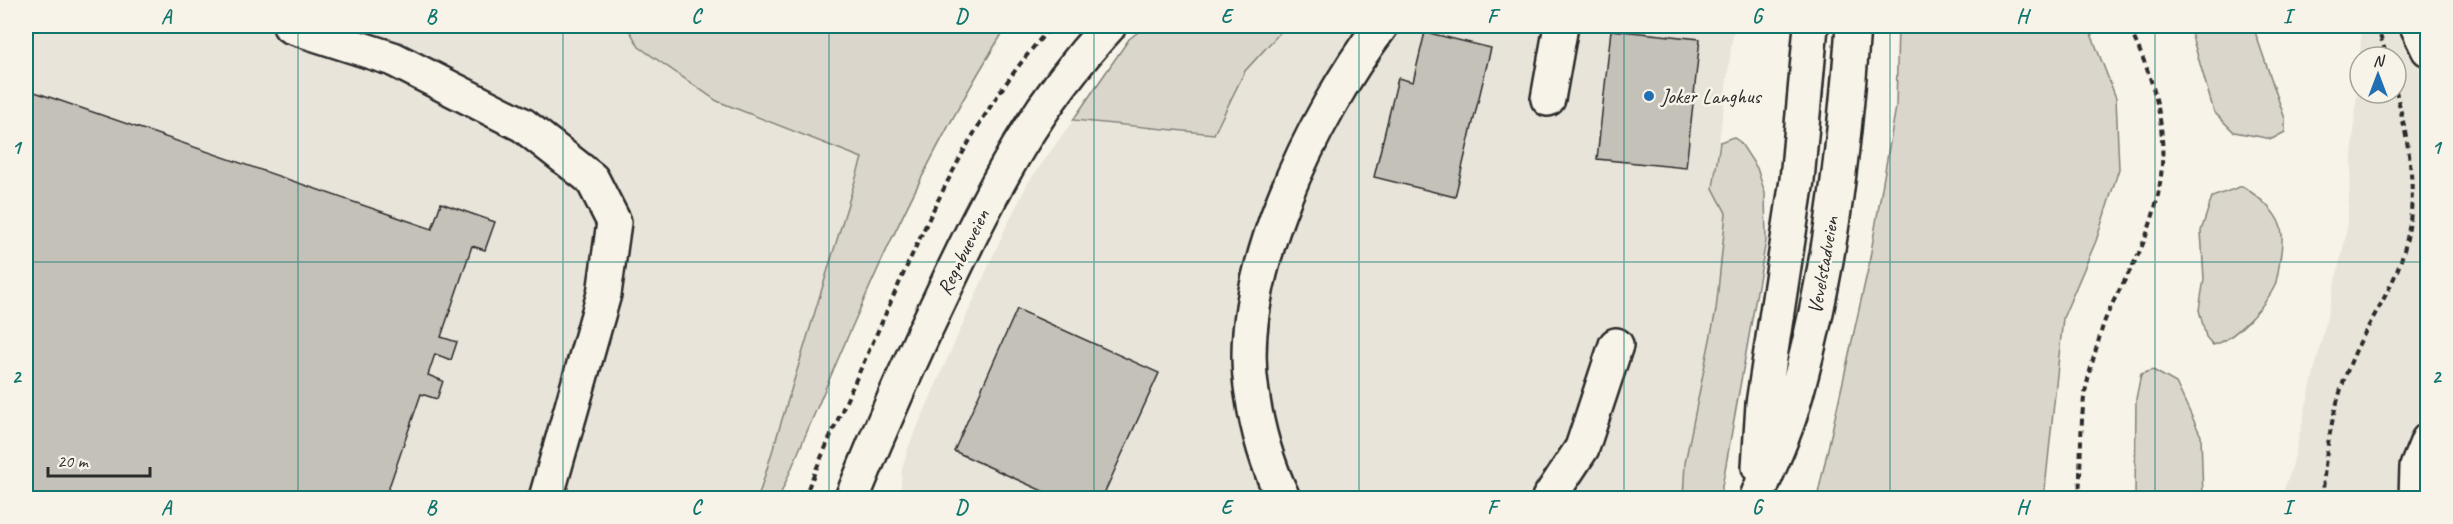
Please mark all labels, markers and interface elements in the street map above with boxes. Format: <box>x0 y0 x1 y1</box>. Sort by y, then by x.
text: A <box>161 4 173 29</box>
text: B <box>426 4 438 29</box>
text: C <box>691 4 703 29</box>
text: D <box>955 4 969 29</box>
text: E <box>1221 4 1235 29</box>
text: F <box>1487 4 1501 29</box>
text: G <box>1752 4 1765 29</box>
text: H <box>2016 4 2031 29</box>
text: I <box>2283 4 2296 29</box>
north arrow <box>2348 45 2408 105</box>
text: N <box>2373 51 2386 71</box>
place label: Joker Langhus <box>1660 83 1763 109</box>
marker: Joker Langhus <box>1642 89 1656 103</box>
text: 1 <box>12 135 23 160</box>
text: 1 <box>2432 135 2443 160</box>
street label: Regnbueveien <box>931 204 995 299</box>
street label: Vevelstadveien <box>1802 214 1844 316</box>
text: 2 <box>12 364 23 389</box>
text: 2 <box>2432 364 2443 389</box>
scale bar <box>48 440 150 478</box>
text: 20 m <box>57 450 90 472</box>
text: A <box>161 495 173 520</box>
text: B <box>426 495 438 520</box>
text: C <box>691 495 703 520</box>
text: D <box>955 495 969 520</box>
text: E <box>1221 495 1235 520</box>
text: F <box>1487 495 1501 520</box>
text: G <box>1752 495 1765 520</box>
text: H <box>2016 495 2031 520</box>
text: I <box>2283 495 2296 520</box>

